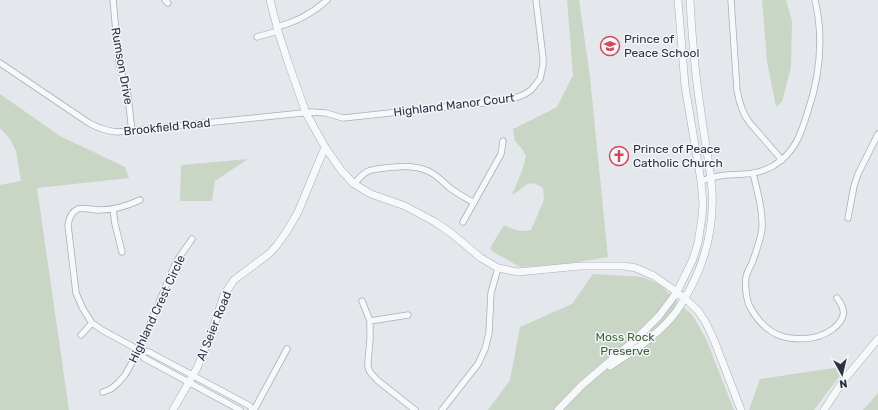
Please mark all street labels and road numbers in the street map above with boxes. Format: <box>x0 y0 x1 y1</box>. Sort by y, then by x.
street label: Rumson Drive <box>108 26 136 106</box>
street label: Highland Manor Court <box>393 91 516 119</box>
street label: Brookfield Road <box>123 115 211 139</box>
street label: Highland Crest Circle <box>126 253 188 365</box>
street label: Al Seier Road <box>194 289 234 363</box>

